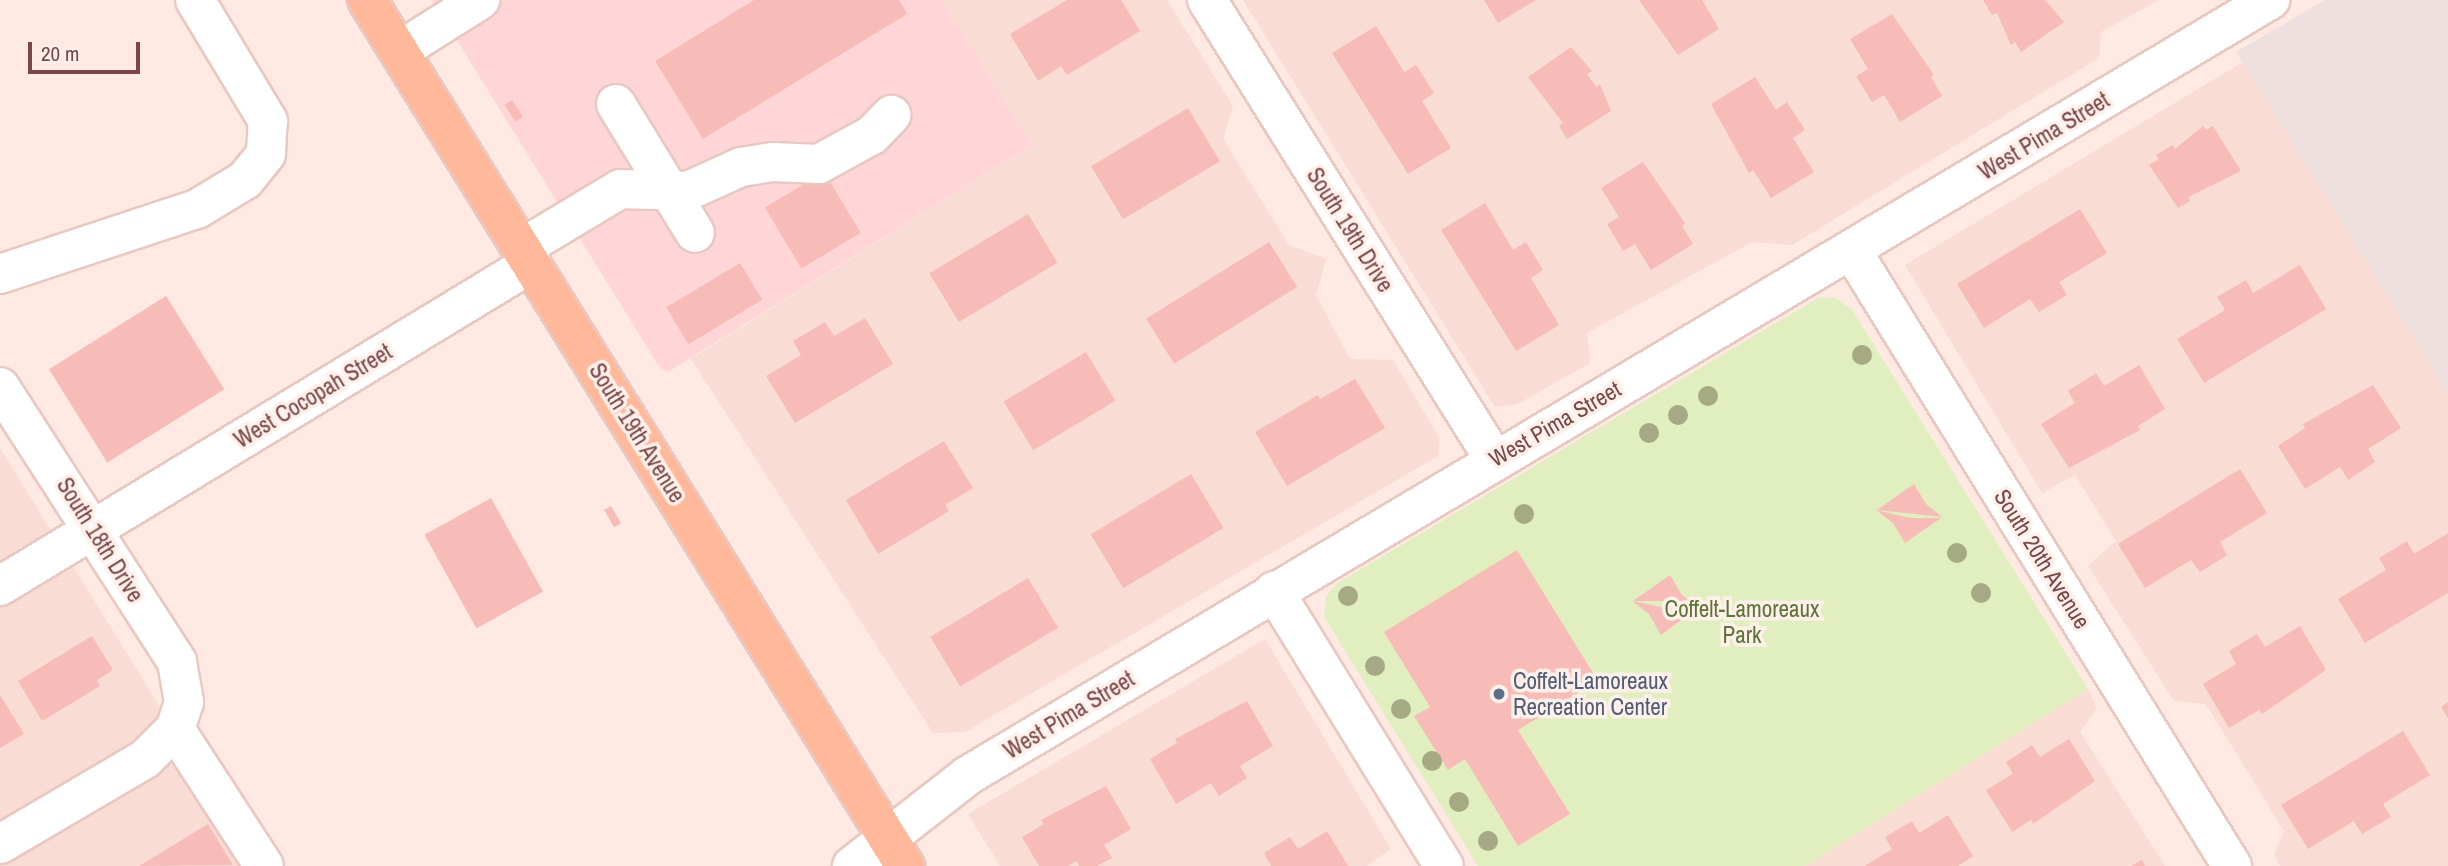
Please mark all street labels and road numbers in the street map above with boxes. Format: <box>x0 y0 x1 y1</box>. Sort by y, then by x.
street label: West Pima Street <box>1974 86 2114 186</box>
street label: South 19th Drive <box>1301 163 1399 297</box>
street label: West Cocopah Street <box>229 338 397 454</box>
street label: South 19th Avenue <box>583 358 691 508</box>
street label: West Pima Street <box>1484 375 1626 473</box>
street label: South 18th Drive <box>51 473 149 607</box>
street label: South 20th Avenue <box>1988 484 2096 634</box>
street label: West Pima Street <box>999 665 1139 765</box>

